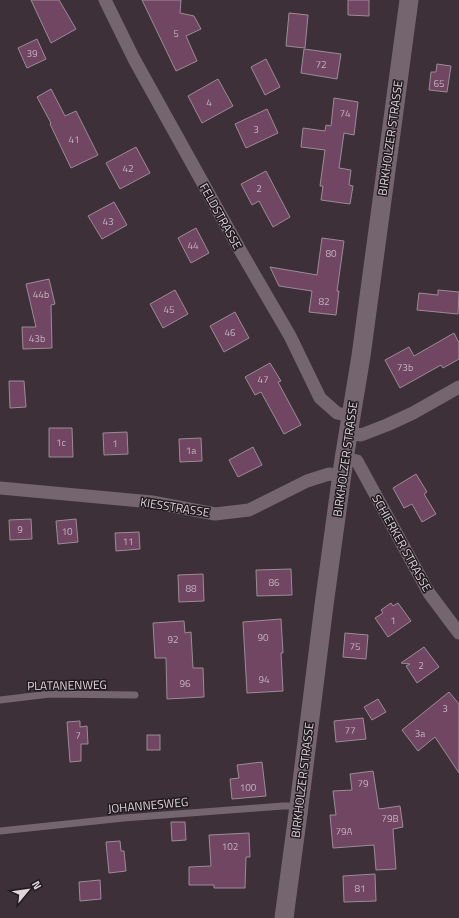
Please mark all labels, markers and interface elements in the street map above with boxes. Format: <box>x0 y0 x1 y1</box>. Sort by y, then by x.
house number: 5 <box>173 26 179 41</box>
house number: 39 <box>26 46 38 61</box>
house number: 72 <box>315 57 327 72</box>
house number: 65 <box>433 76 445 91</box>
street label: BIRKHOLZER STRASSE <box>373 79 408 197</box>
house number: 4 <box>206 95 212 110</box>
house number: 74 <box>339 106 351 121</box>
house number: 3 <box>253 122 259 137</box>
house number: 41 <box>68 132 80 147</box>
house number: 42 <box>122 161 134 176</box>
street label: FELDSTRASSE <box>195 179 247 253</box>
house number: 2 <box>256 181 262 196</box>
house number: 43 <box>102 214 114 229</box>
house number: 44 <box>187 238 199 253</box>
house number: 80 <box>325 246 337 261</box>
house number: 44b <box>33 287 49 302</box>
house number: 82 <box>318 294 330 309</box>
house number: 45 <box>163 302 175 317</box>
house number: 46 <box>224 325 236 340</box>
house number: 43b <box>29 331 45 346</box>
house number: 73b <box>397 360 413 375</box>
house number: 47 <box>257 372 269 387</box>
street label: BIRKHOLZER STRASSE <box>328 400 363 518</box>
house number: 1c <box>56 435 66 450</box>
house number: 1 <box>112 436 118 451</box>
house number: 1a <box>186 443 196 458</box>
street label: SCHIERKER STRASSE <box>367 491 437 595</box>
street label: KIESSTRASSE <box>139 492 211 522</box>
house number: 9 <box>17 522 23 537</box>
house number: 10 <box>61 524 73 539</box>
house number: 11 <box>122 534 134 549</box>
house number: 86 <box>268 575 280 590</box>
house number: 88 <box>185 581 197 596</box>
house number: 1 <box>390 613 396 628</box>
house number: 90 <box>257 630 269 645</box>
house number: 92 <box>167 632 179 647</box>
house number: 75 <box>349 639 361 654</box>
house number: 2 <box>418 658 424 673</box>
house number: 94 <box>258 672 270 687</box>
street label: PLATANENWEG <box>27 675 107 695</box>
house number: 96 <box>179 676 191 691</box>
house number: 3 <box>442 701 448 716</box>
street label: BIRKHOLZER STRASSE <box>285 721 319 839</box>
house number: 77 <box>344 723 356 738</box>
house number: 3a <box>415 726 425 741</box>
house number: 7 <box>75 728 81 743</box>
house number: 79 <box>357 776 369 791</box>
house number: 100 <box>240 780 257 795</box>
street label: JOHANNESWEG <box>107 792 189 818</box>
house number: 79B <box>381 811 399 826</box>
house number: 79A <box>335 824 353 839</box>
house number: 102 <box>222 839 238 854</box>
north arrow <box>8 870 48 910</box>
text: N <box>28 878 46 892</box>
house number: 81 <box>354 881 366 896</box>

